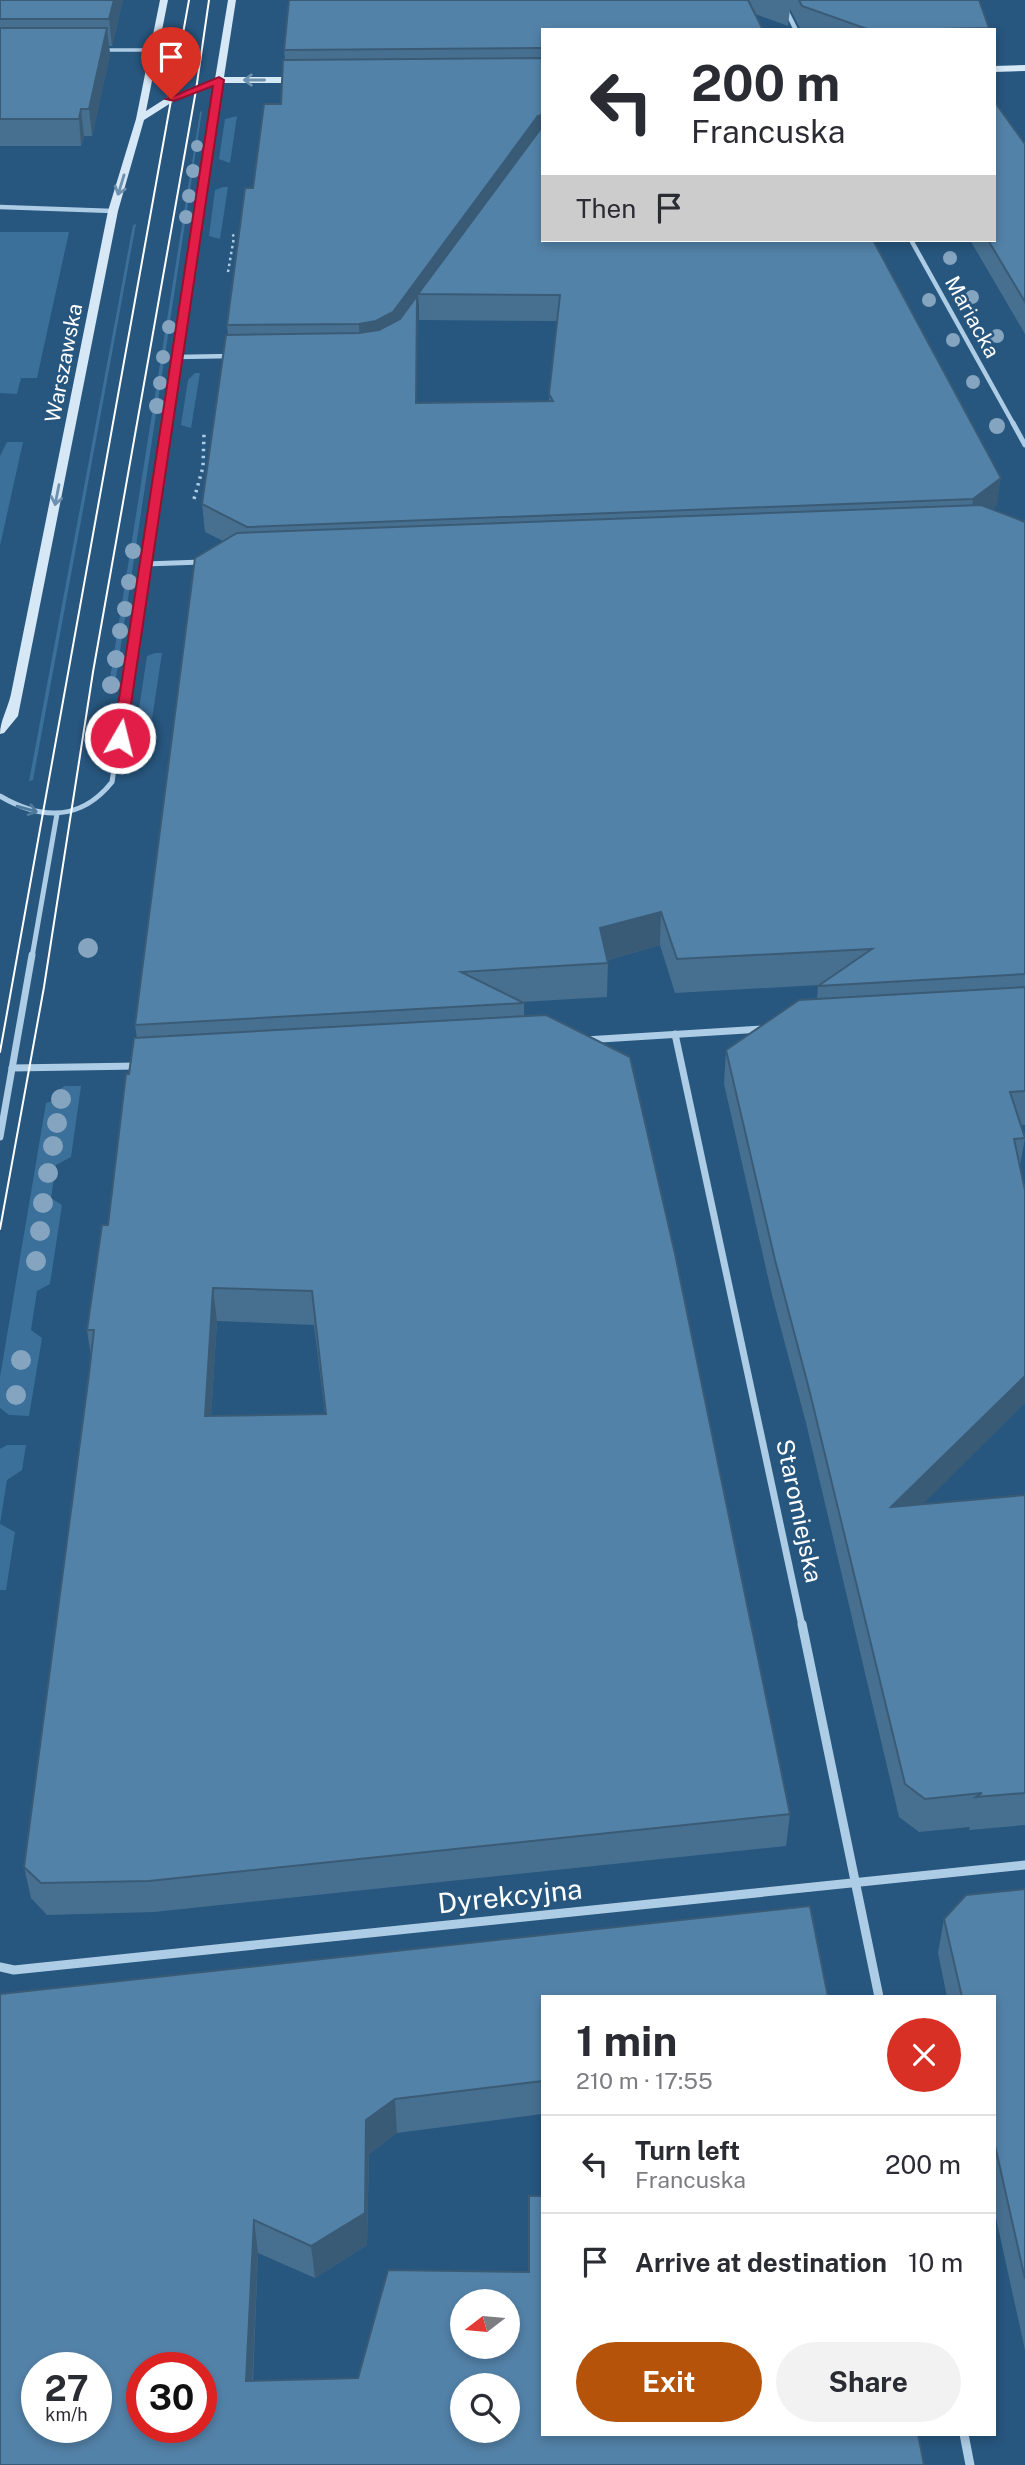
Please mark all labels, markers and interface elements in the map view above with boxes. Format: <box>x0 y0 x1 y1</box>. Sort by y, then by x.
pin <box>141 27 201 99</box>
icon: arrive <box>152 38 190 76</box>
text: 200 m <box>691 54 840 112</box>
icon: left <box>576 56 667 147</box>
one-way arrow <box>243 73 266 87</box>
text: Francuska <box>691 113 845 150</box>
one-way arrow <box>114 174 127 196</box>
icon: arrive <box>650 189 688 227</box>
text: Then <box>576 193 636 224</box>
street label: Mariacka <box>940 272 1005 362</box>
street label: Warszawska <box>40 301 87 425</box>
one-way arrow <box>50 483 64 506</box>
position arrow <box>83 701 157 775</box>
one-way arrow <box>15 803 38 816</box>
street label: Staromiejska <box>771 1436 829 1585</box>
street label: Dyrekcyjna <box>436 1872 584 1920</box>
text: 1 min <box>576 2016 677 2065</box>
button: close <box>887 2018 961 2092</box>
text: 210 m · 17:55 <box>576 2067 713 2094</box>
text: Turn left <box>635 2135 740 2166</box>
icon: left <box>576 2145 614 2183</box>
text: 200 m <box>885 2149 961 2180</box>
text: Francuska <box>635 2166 746 2193</box>
icon: arrive <box>576 2243 614 2281</box>
text: Arrive at destination <box>635 2247 887 2278</box>
text: 10 m <box>908 2247 963 2278</box>
north arrow <box>450 2289 520 2359</box>
map controls <box>450 2289 520 2443</box>
button: Exit <box>576 2342 762 2422</box>
button: Share <box>776 2342 961 2422</box>
speed limit sign: 30 <box>126 2352 217 2443</box>
text: 27 <box>44 2368 89 2409</box>
button: search <box>450 2373 520 2443</box>
text: km/h <box>45 2404 88 2425</box>

